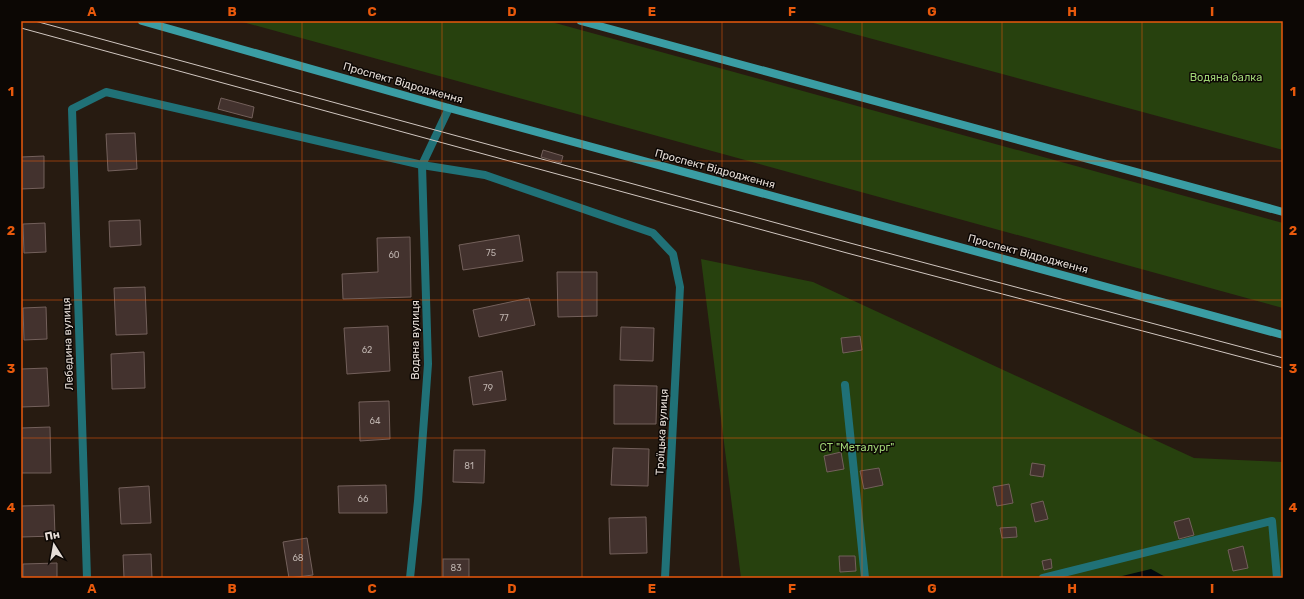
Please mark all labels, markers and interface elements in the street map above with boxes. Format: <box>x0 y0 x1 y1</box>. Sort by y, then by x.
text: A <box>87 4 97 19</box>
text: B <box>227 4 237 19</box>
text: C <box>367 4 377 19</box>
text: D <box>507 4 517 19</box>
text: E <box>648 4 656 19</box>
text: F <box>788 4 796 19</box>
text: G <box>927 4 937 19</box>
text: H <box>1067 4 1077 19</box>
text: I <box>1210 4 1214 19</box>
street label: Проспект Відродження <box>342 60 464 106</box>
park label: Водяна балка <box>1190 71 1262 84</box>
text: 1 <box>8 84 14 99</box>
text: 1 <box>1290 84 1296 99</box>
street label: Проспект Відродження <box>653 147 777 191</box>
text: 2 <box>7 223 15 238</box>
text: 2 <box>1289 223 1297 238</box>
street label: Проспект Відродження <box>966 232 1090 276</box>
house number: 75 <box>486 248 496 258</box>
house number: 60 <box>388 250 400 260</box>
street label: Лебедина вулиця <box>60 297 76 391</box>
street label: Водяна вулиця <box>409 300 422 380</box>
house number: 77 <box>499 313 509 323</box>
house number: 62 <box>362 345 372 355</box>
text: 3 <box>7 361 16 376</box>
text: 3 <box>1289 361 1298 376</box>
house number: 79 <box>483 383 493 393</box>
street label: Троїцька вулиця <box>653 388 671 476</box>
house number: 64 <box>369 416 381 426</box>
park label: СТ "Металург" <box>820 441 894 454</box>
house number: 81 <box>464 461 474 471</box>
house number: 66 <box>358 494 369 504</box>
text: 4 <box>7 500 16 515</box>
text: 4 <box>1289 500 1298 515</box>
north arrow <box>34 525 74 565</box>
text: Пн <box>43 528 61 544</box>
house number: 68 <box>292 553 304 563</box>
house number: 83 <box>450 563 462 573</box>
text: A <box>87 581 97 596</box>
text: B <box>227 581 237 596</box>
text: C <box>367 581 377 596</box>
text: D <box>507 581 517 596</box>
text: E <box>648 581 656 596</box>
text: F <box>788 581 796 596</box>
text: G <box>927 581 937 596</box>
text: H <box>1067 581 1077 596</box>
text: I <box>1210 581 1214 596</box>

